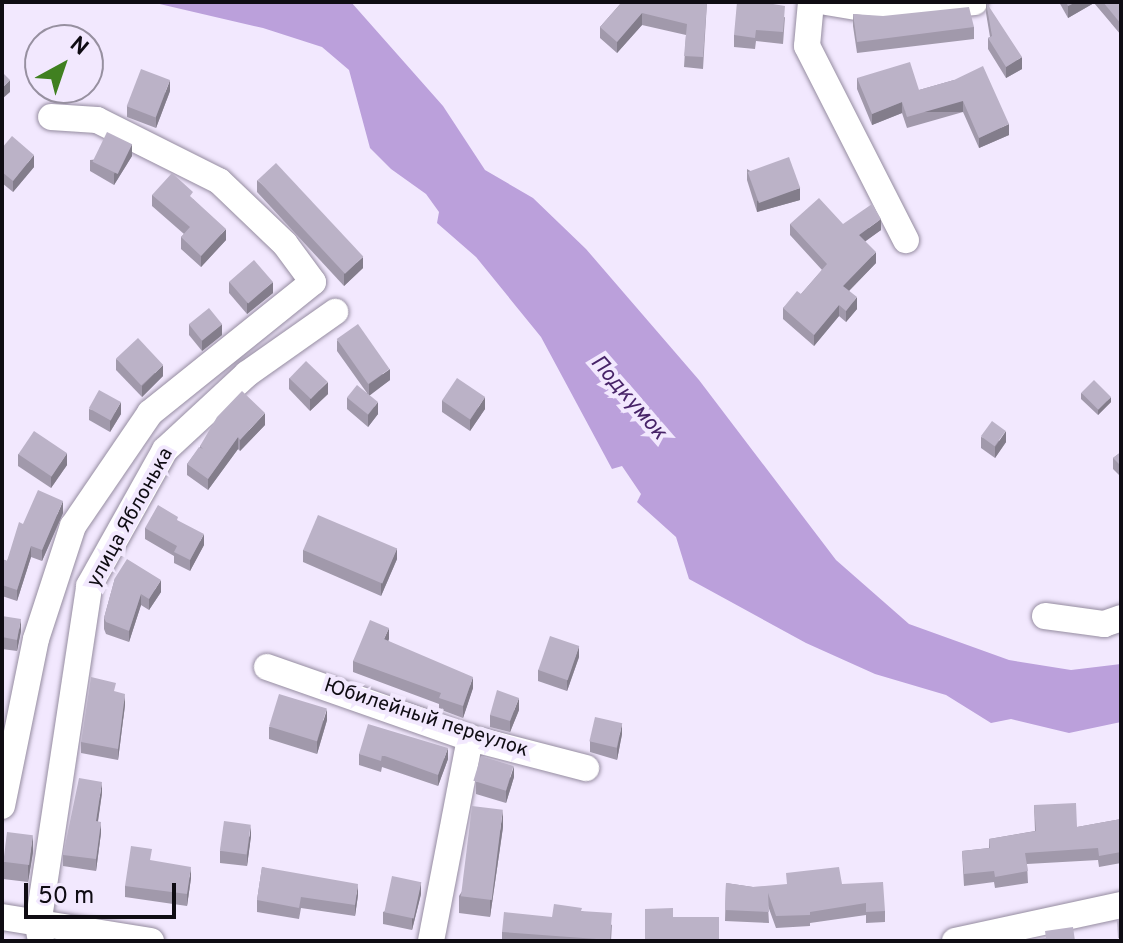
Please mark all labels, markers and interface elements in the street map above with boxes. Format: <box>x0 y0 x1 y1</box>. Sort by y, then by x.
north arrow <box>24 24 104 104</box>
text: N <box>64 31 93 62</box>
water label: Подкумок <box>584 350 672 446</box>
street label: улица Яблонька <box>83 444 179 592</box>
street label: Юбилейный переулок <box>321 675 531 763</box>
scale bar <box>28 867 180 917</box>
text: 50 m <box>38 882 94 912</box>

